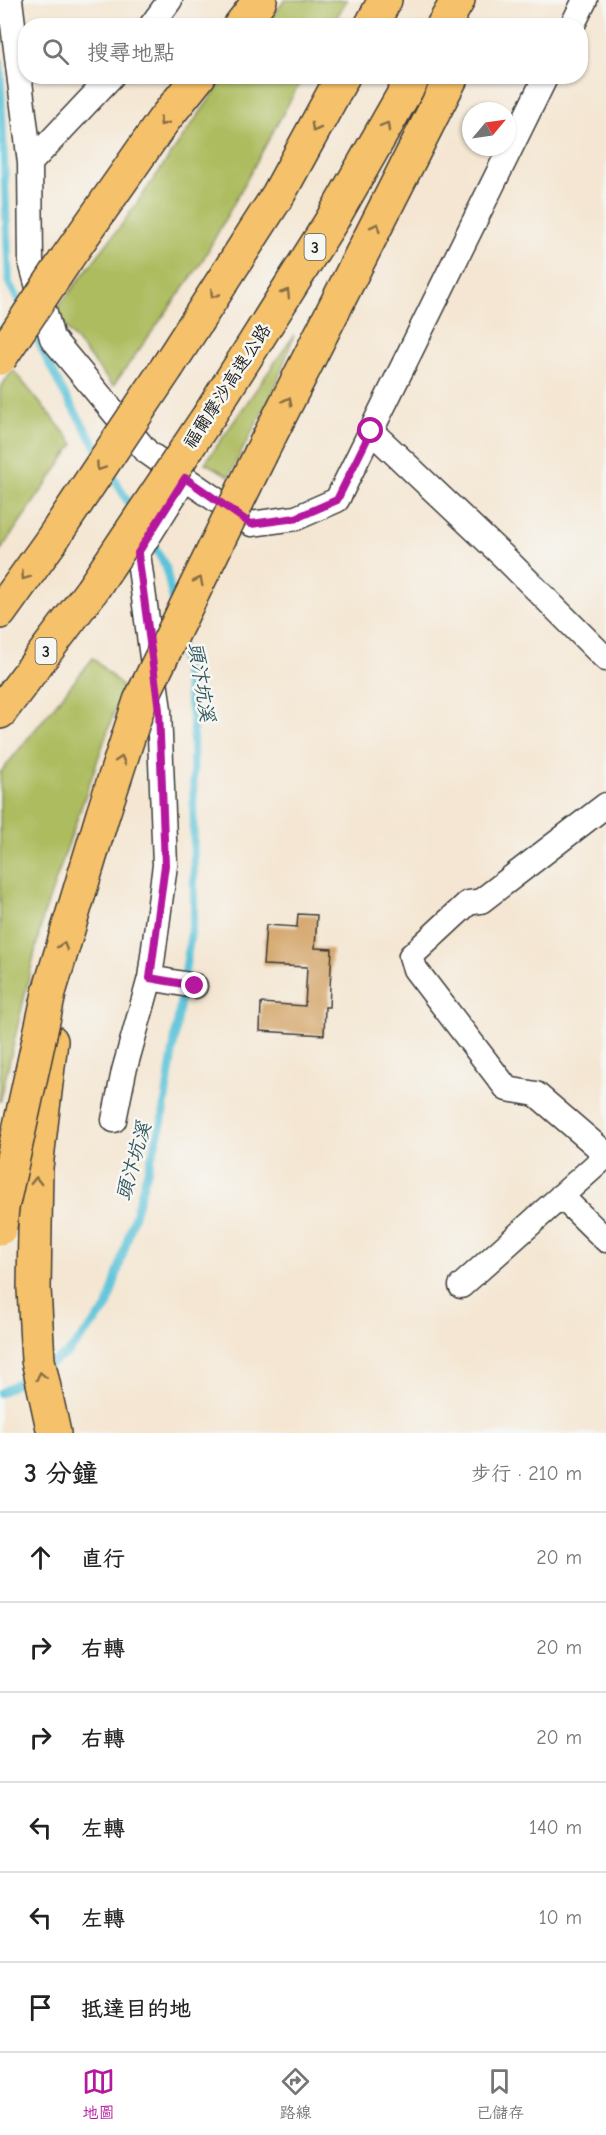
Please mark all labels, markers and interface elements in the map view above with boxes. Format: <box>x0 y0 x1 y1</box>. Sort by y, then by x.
search box <box>18 18 588 84</box>
icon: search <box>39 35 72 68</box>
text: 搜尋地點 <box>87 40 175 66</box>
north arrow <box>462 102 516 156</box>
one-way arrow <box>159 116 170 127</box>
one-way arrow <box>311 122 322 132</box>
one-way arrow <box>379 122 390 132</box>
one-way arrow <box>369 223 380 233</box>
road number: 3 <box>304 234 326 260</box>
one-way arrow <box>210 288 221 299</box>
one-way arrow <box>278 289 290 299</box>
street label: 福爾摩沙高速公路 <box>179 320 275 452</box>
one-way arrow <box>280 396 292 407</box>
route start <box>357 417 383 443</box>
one-way arrow <box>96 460 107 471</box>
one-way arrow <box>22 570 33 581</box>
one-way arrow <box>191 577 203 588</box>
road number: 3 <box>36 638 57 664</box>
water label: 頭汴坑溪 <box>184 641 219 724</box>
one-way arrow <box>113 755 126 766</box>
one-way arrow <box>56 941 68 952</box>
route end <box>181 972 207 998</box>
water label: 頭汴坑溪 <box>111 1119 156 1203</box>
one-way arrow <box>30 1177 42 1186</box>
one-way arrow <box>36 1371 49 1381</box>
text: 3 分鐘 <box>24 1459 98 1489</box>
text: 步行 · 210 m <box>471 1462 582 1485</box>
icon: ahead <box>24 1541 57 1574</box>
text: 直行 <box>81 1546 125 1572</box>
text: 20 m <box>536 1546 582 1569</box>
icon: right <box>24 1631 57 1664</box>
text: 右轉 <box>81 1636 125 1662</box>
text: 20 m <box>536 1636 582 1659</box>
icon: right <box>24 1721 57 1754</box>
text: 右轉 <box>81 1726 125 1752</box>
text: 20 m <box>536 1726 582 1749</box>
icon: left <box>24 1811 57 1844</box>
text: 左轉 <box>81 1816 125 1842</box>
text: 140 m <box>529 1816 582 1839</box>
icon: left <box>24 1901 57 1934</box>
text: 左轉 <box>81 1906 125 1932</box>
text: 10 m <box>539 1906 582 1929</box>
icon: arrive <box>24 1991 57 2024</box>
text: 抵達目的地 <box>81 1996 191 2022</box>
tab: 地圖 <box>82 2065 115 2123</box>
tab: 路線 <box>279 2065 312 2123</box>
tab: 已儲存 <box>476 2065 524 2123</box>

